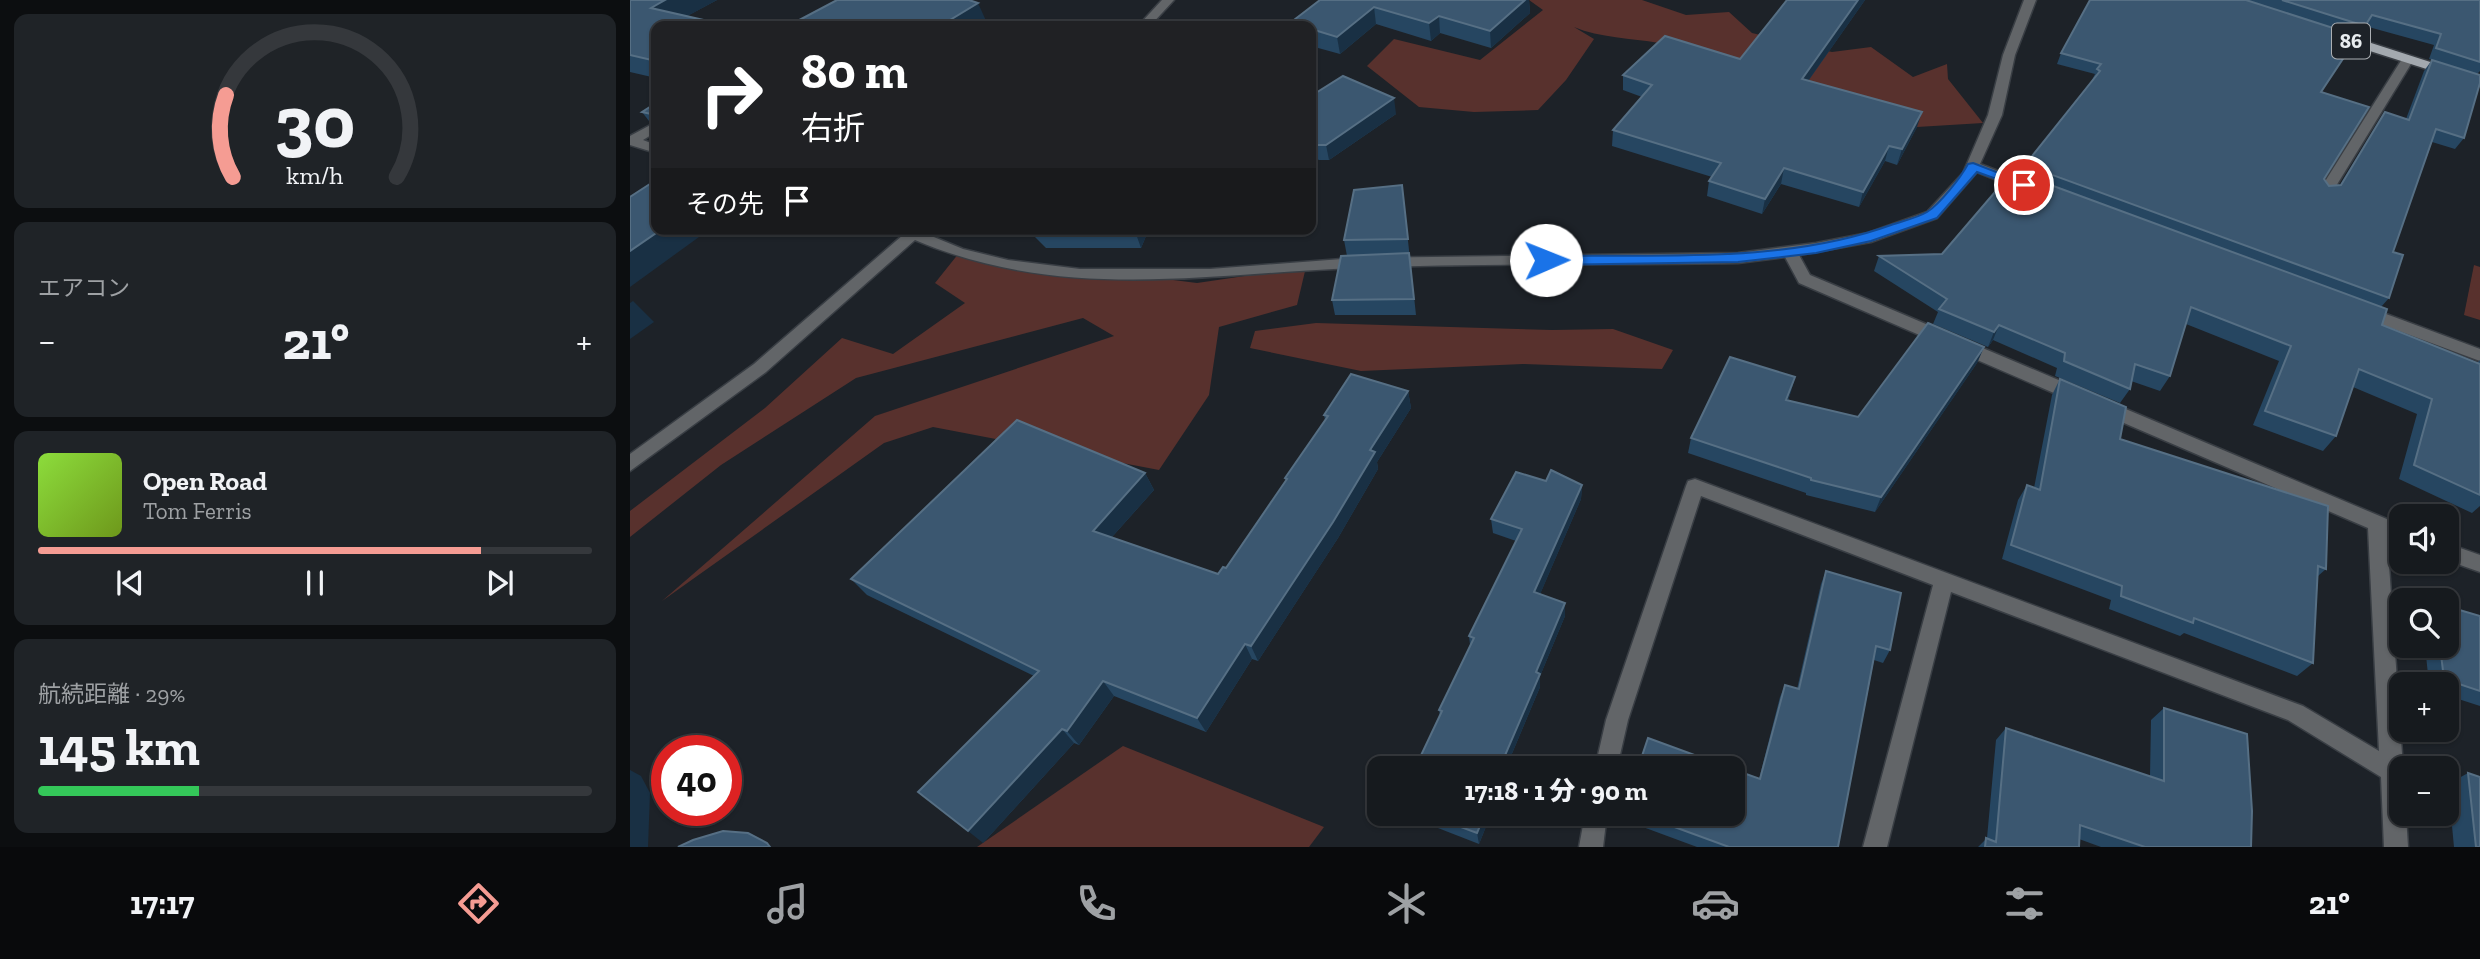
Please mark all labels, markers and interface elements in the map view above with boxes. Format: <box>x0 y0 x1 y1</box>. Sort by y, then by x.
road number: 86 <box>2332 23 2370 58</box>
text: 80 m <box>801 42 908 101</box>
icon: right <box>686 49 777 140</box>
text: 30 <box>275 79 355 167</box>
text: 右折 <box>801 109 865 147</box>
pin <box>1994 155 2054 215</box>
text: km/h <box>286 160 344 190</box>
icon: arrive <box>2005 166 2043 204</box>
icon: arrive <box>778 182 816 220</box>
text: その先 <box>686 188 764 220</box>
position arrow <box>1509 223 1583 297</box>
text: エアコン <box>38 274 130 302</box>
text: 21° <box>282 310 349 372</box>
text: − <box>38 318 56 364</box>
text: + <box>576 318 592 364</box>
text: Open Road <box>143 465 267 497</box>
text: Tom Ferris <box>143 497 252 525</box>
map controls <box>2389 504 2459 826</box>
button: sound <box>2389 504 2459 574</box>
icon: previous <box>111 564 149 602</box>
icon: pause <box>296 564 334 602</box>
icon: next <box>481 564 519 602</box>
button: search <box>2389 588 2459 658</box>
button: + <box>2389 672 2459 742</box>
text: 航続距離 · 29% <box>38 680 185 708</box>
text: 145 km <box>38 716 200 778</box>
speed limit sign: 40 <box>651 735 742 826</box>
button: − <box>2389 756 2459 826</box>
text: 17:18 · 1 分 · 90 m <box>1464 775 1648 807</box>
icon: directions <box>454 879 503 928</box>
icon: music <box>763 879 812 928</box>
icon: phone <box>1072 879 1121 928</box>
icon: climate <box>1382 879 1431 928</box>
icon: car <box>1691 879 1740 928</box>
icon: filters <box>2000 879 2049 928</box>
text: 17:17 <box>130 884 194 922</box>
text: 21° <box>2309 884 2350 922</box>

